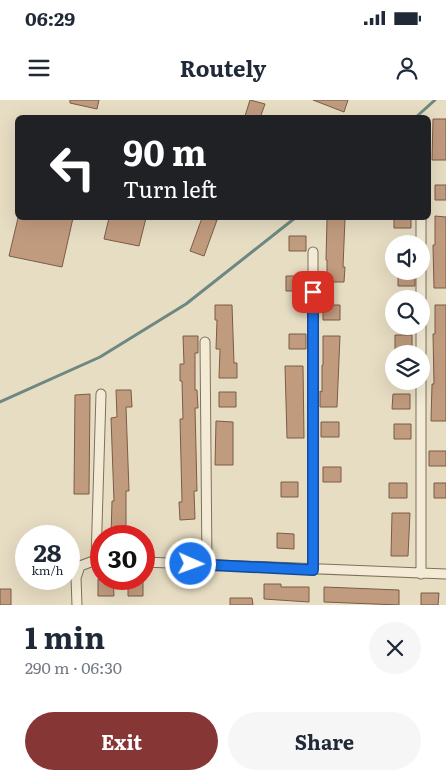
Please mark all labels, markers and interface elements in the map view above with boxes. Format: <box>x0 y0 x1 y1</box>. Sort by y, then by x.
text: 06:29 <box>25 4 75 32</box>
text: Routely <box>180 51 266 84</box>
icon: menu <box>25 54 53 82</box>
icon: person <box>393 54 421 82</box>
text: 90 m <box>123 125 207 177</box>
icon: left <box>40 135 105 200</box>
text: Turn left <box>123 172 217 205</box>
map controls <box>385 235 430 390</box>
button: sound <box>385 235 430 280</box>
pin <box>292 271 334 313</box>
icon: arrive <box>299 278 327 306</box>
button: search <box>385 290 430 335</box>
button: layers <box>385 345 430 390</box>
speed limit sign: 30 <box>90 525 155 590</box>
text: 28 <box>33 533 62 570</box>
position arrow <box>164 537 216 589</box>
text: km/h <box>32 561 63 579</box>
text: 1 min <box>25 614 105 658</box>
button: close <box>369 622 421 674</box>
text: 290 m · 06:30 <box>25 655 122 679</box>
button: Exit <box>25 712 218 770</box>
button: Share <box>228 712 421 770</box>

